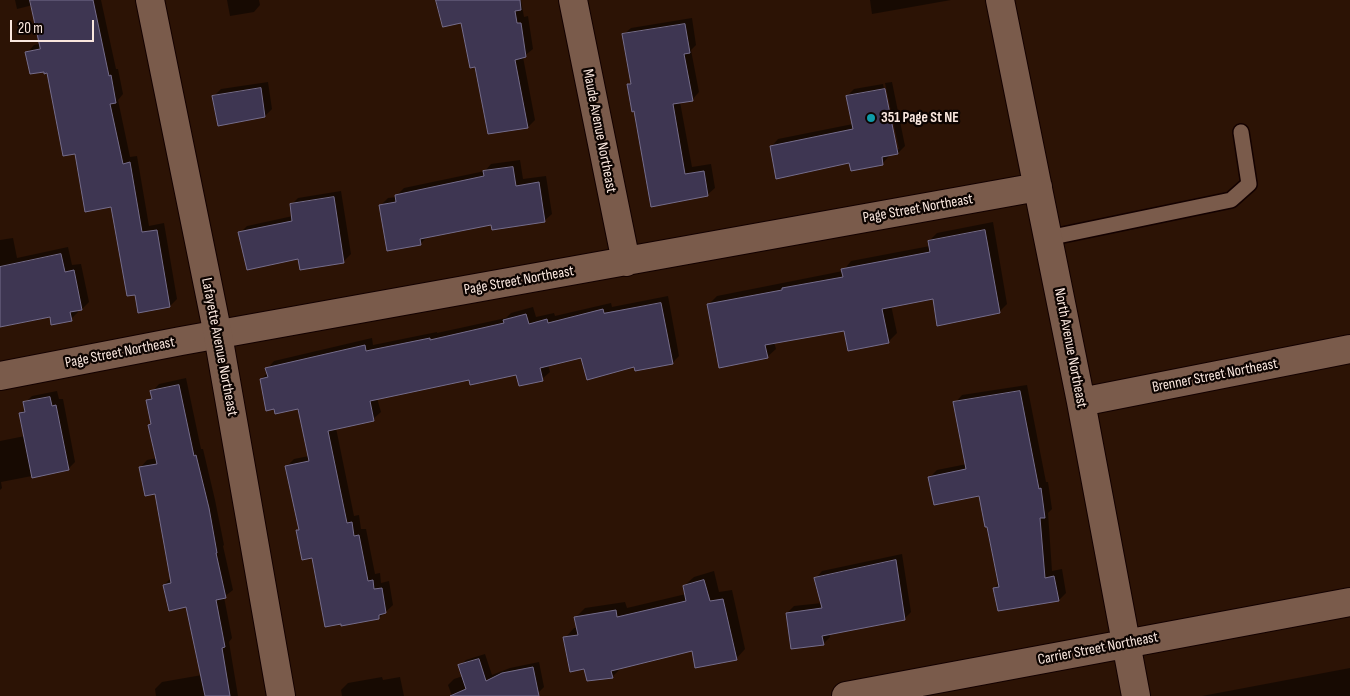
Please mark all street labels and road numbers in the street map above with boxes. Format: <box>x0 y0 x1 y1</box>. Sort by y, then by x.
street label: Maude Avenue Northeast <box>578 68 620 194</box>
street label: Page Street Northeast <box>862 190 974 228</box>
street label: Page Street Northeast <box>463 262 575 300</box>
street label: Lafayette Avenue Northeast <box>197 276 241 418</box>
street label: North Avenue Northeast <box>1050 286 1090 410</box>
street label: Page Street Northeast <box>64 334 176 372</box>
street label: Brenner Street Northeast <box>1151 355 1279 397</box>
street label: Carrier Street Northeast <box>1036 629 1160 669</box>

